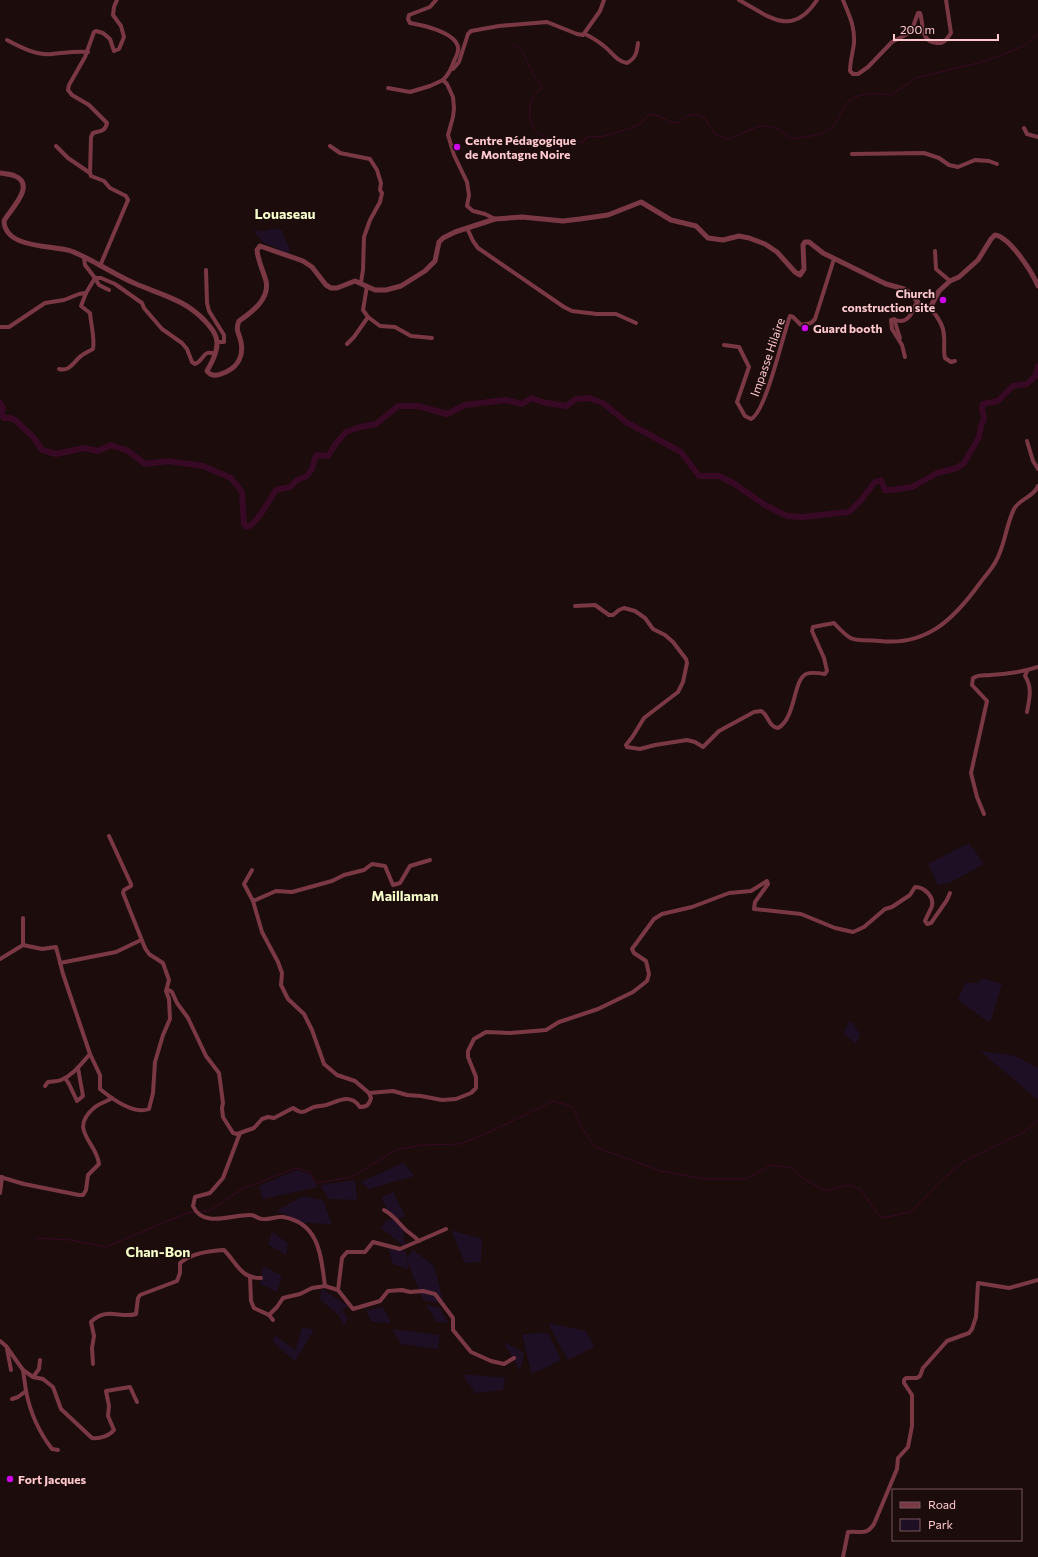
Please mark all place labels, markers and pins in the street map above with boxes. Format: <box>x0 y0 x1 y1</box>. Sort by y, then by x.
place label: Centre Pédagogique de Montagne Noire <box>465 133 576 161</box>
marker: Centre Pédagogique de Montagne Noire <box>452 142 462 152</box>
place label: Church construction site <box>842 286 935 314</box>
marker: Church construction site <box>938 295 948 305</box>
place label: Guard booth <box>813 321 882 335</box>
marker: Guard booth <box>800 323 810 333</box>
place label: Fort Jacques <box>18 1472 86 1487</box>
marker: Fort Jacques <box>5 1474 15 1484</box>

